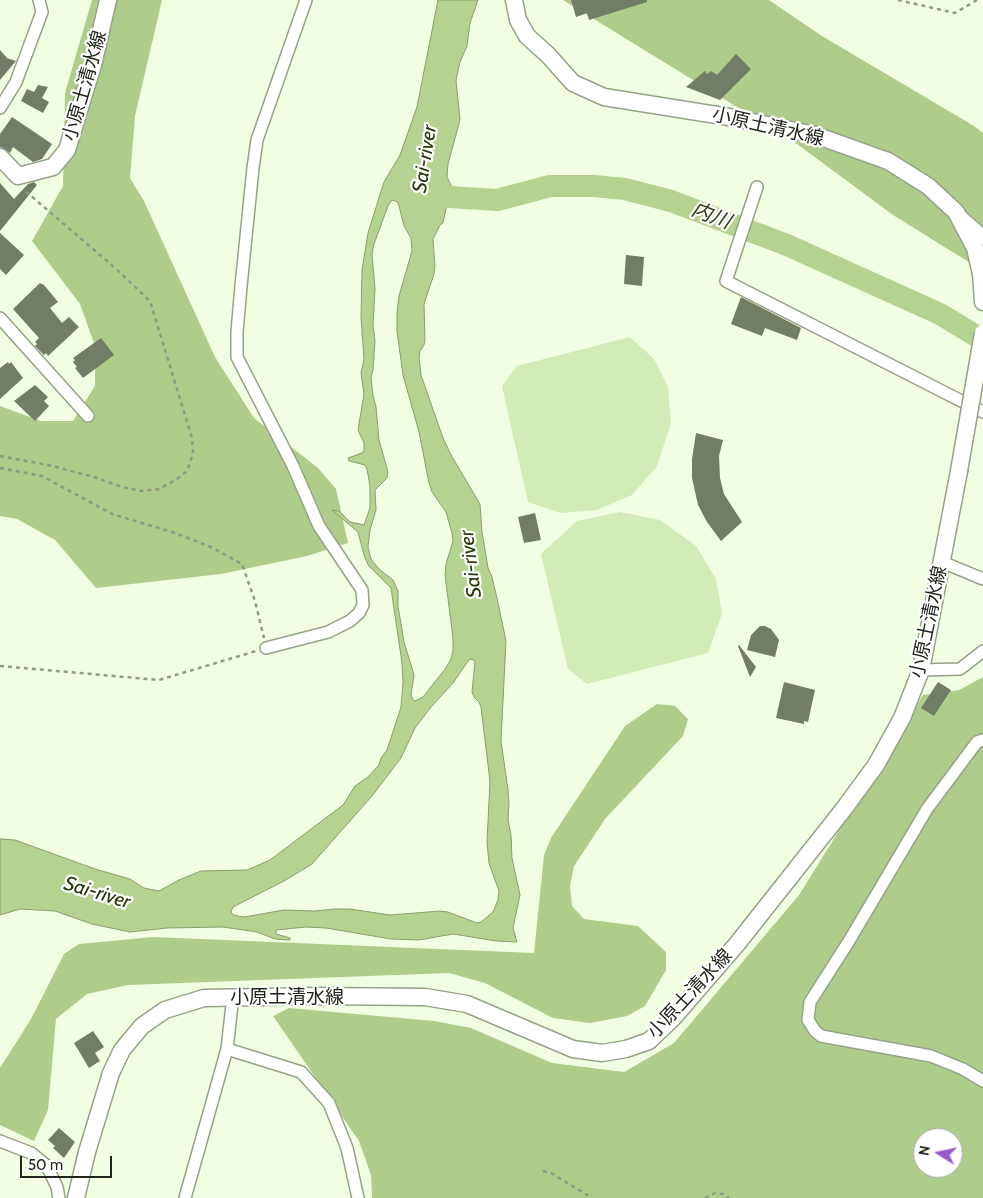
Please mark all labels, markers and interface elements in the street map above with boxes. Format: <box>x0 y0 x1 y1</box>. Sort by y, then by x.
street label: 小原土清水線 <box>58 28 112 144</box>
street label: 小原土清水線 <box>710 103 826 151</box>
water label: Sai-river <box>408 123 442 195</box>
water label: 内川 <box>688 198 734 234</box>
water label: Sai-river <box>455 529 487 599</box>
street label: 小原土清水線 <box>906 564 952 680</box>
water label: Sai-river <box>61 872 133 914</box>
street label: 小原土清水線 <box>643 945 737 1043</box>
street label: 小原土清水線 <box>230 986 344 1008</box>
north arrow <box>913 1128 963 1178</box>
text: N <box>914 1144 934 1157</box>
scale bar <box>22 1146 115 1178</box>
text: 50 m <box>28 1156 63 1174</box>

